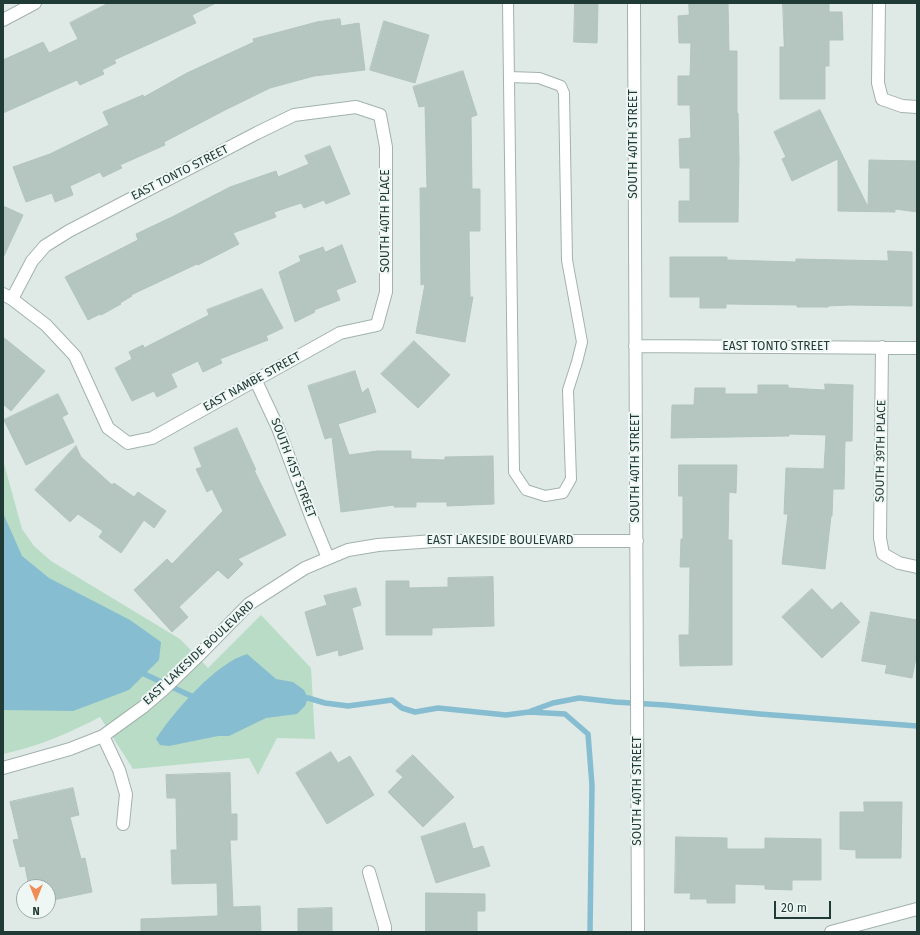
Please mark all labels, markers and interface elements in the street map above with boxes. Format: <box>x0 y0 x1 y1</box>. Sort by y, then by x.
street label: SOUTH 40TH STREET <box>627 89 641 199</box>
street label: EAST TONTO STREET <box>129 142 231 204</box>
street label: SOUTH 40TH PLACE <box>379 169 393 273</box>
street label: EAST TONTO STREET <box>722 340 830 354</box>
street label: EAST NAMBE STREET <box>201 349 303 415</box>
street label: SOUTH 39TH PLACE <box>873 400 889 502</box>
street label: SOUTH 40TH STREET <box>629 413 643 523</box>
street label: SOUTH 41ST STREET <box>267 416 319 520</box>
street label: EAST LAKESIDE BOULEVARD <box>427 534 573 548</box>
street label: EAST LAKESIDE BOULEVARD <box>140 598 258 708</box>
street label: SOUTH 40TH STREET <box>631 736 645 846</box>
north arrow <box>16 879 56 919</box>
scale bar <box>776 893 833 919</box>
text: 20 m <box>781 901 807 915</box>
text: N <box>32 904 40 917</box>

